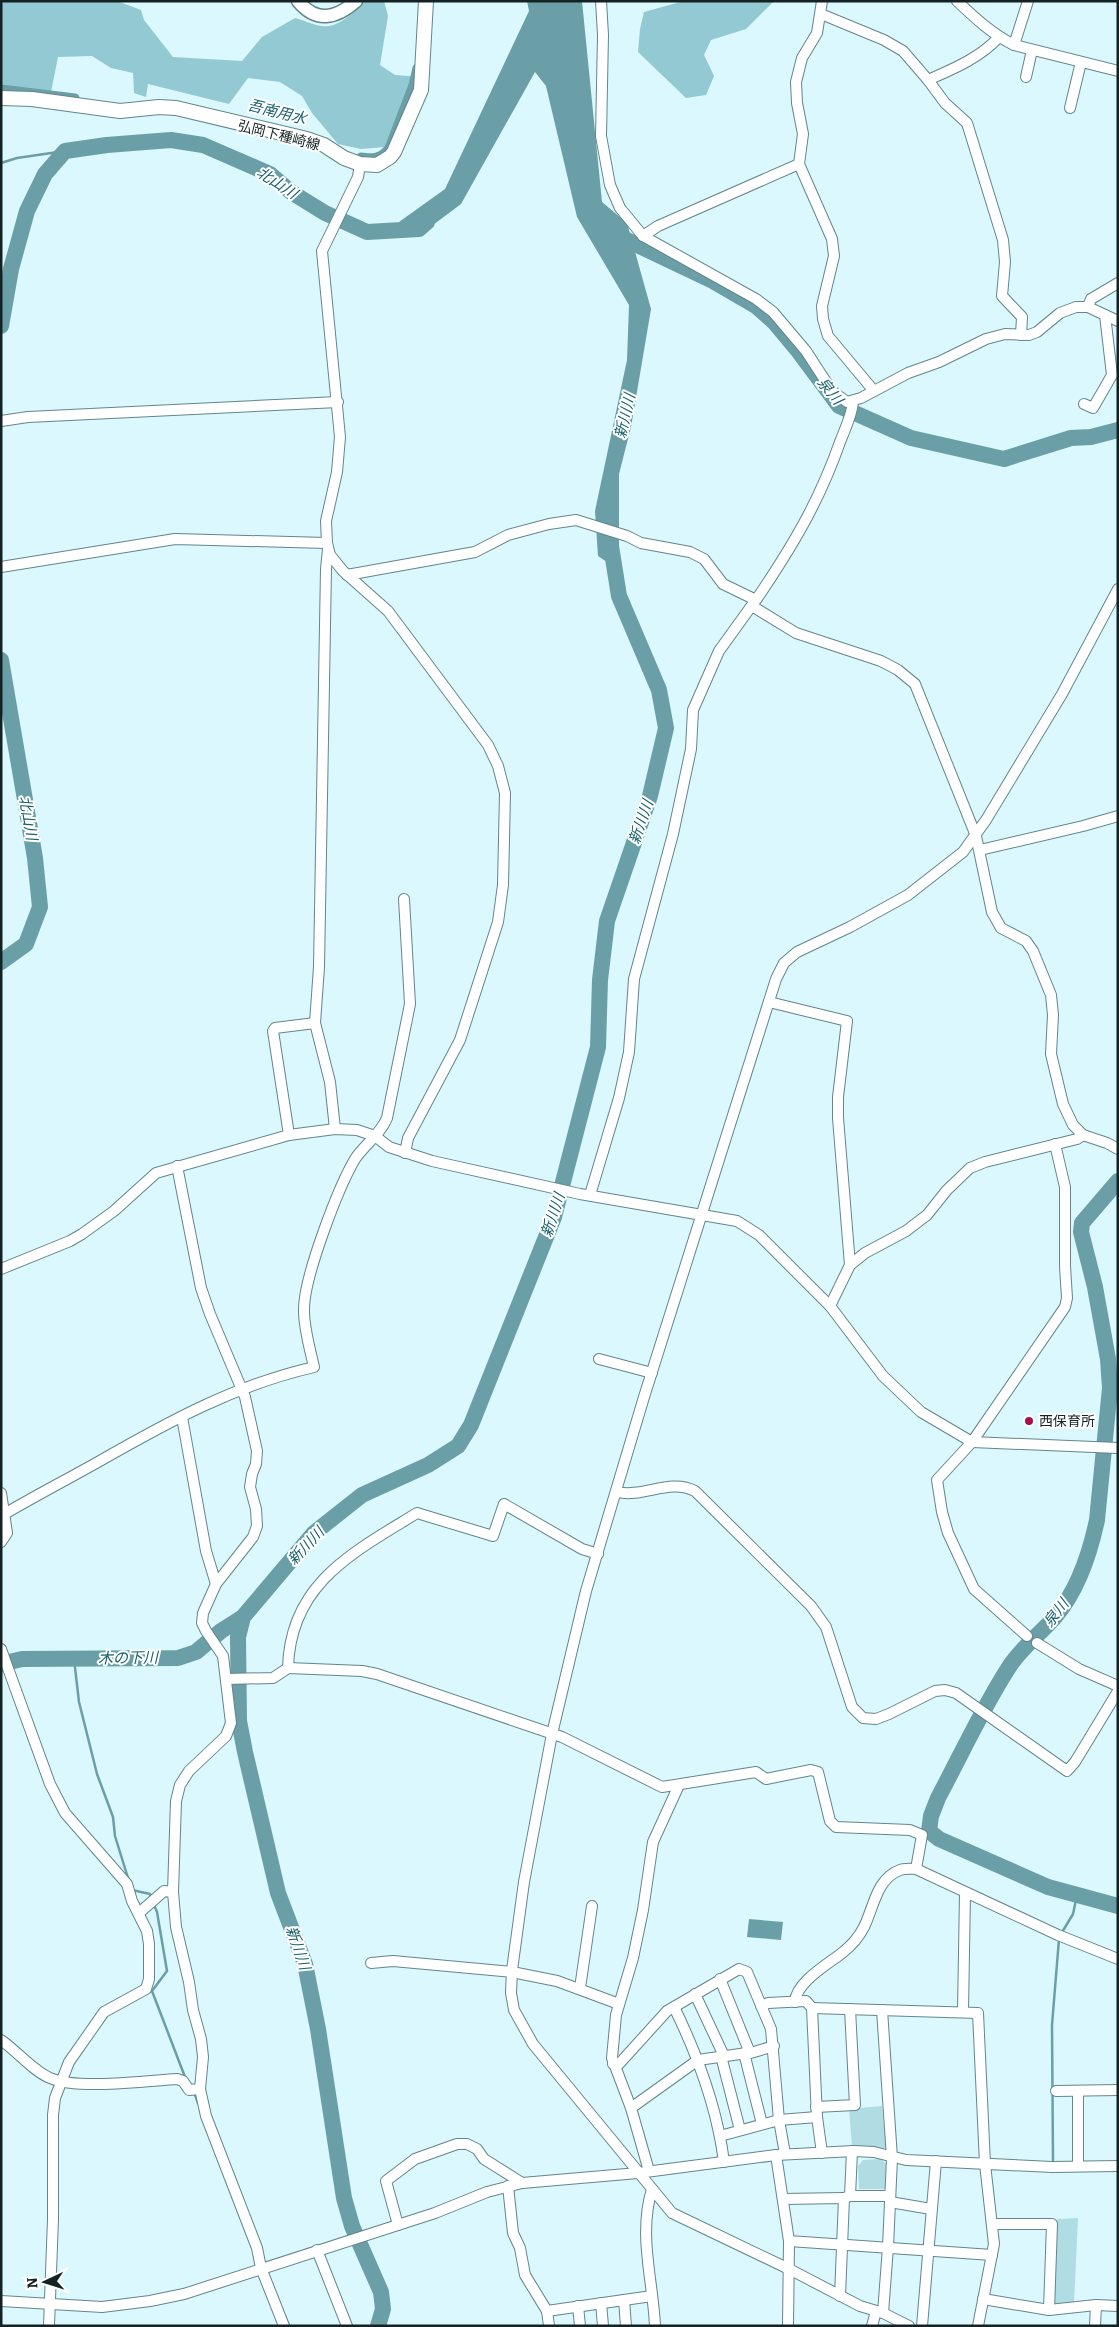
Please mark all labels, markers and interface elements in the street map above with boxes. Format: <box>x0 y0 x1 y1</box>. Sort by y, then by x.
water label: 吾南用水 <box>246 96 310 128</box>
street label: 弘岡下種崎線 <box>236 117 322 154</box>
water label: 北山川 <box>253 163 302 204</box>
water label: 泉川 <box>813 374 848 410</box>
water label: 新川川 <box>611 390 639 440</box>
water label: 北山川 <box>15 794 41 844</box>
water label: 新川川 <box>625 796 657 846</box>
water label: 新川川 <box>537 1189 569 1239</box>
place label: 西保育所 <box>1039 1413 1095 1430</box>
marker: 西保育所 <box>1023 1415 1035 1427</box>
water label: 新川川 <box>284 1522 329 1569</box>
water label: 泉川 <box>1040 1594 1074 1630</box>
water label: 木の下川 <box>98 1648 160 1668</box>
water label: 新川川 <box>282 1924 314 1974</box>
north arrow <box>20 2257 70 2307</box>
text: N <box>24 2277 41 2289</box>

